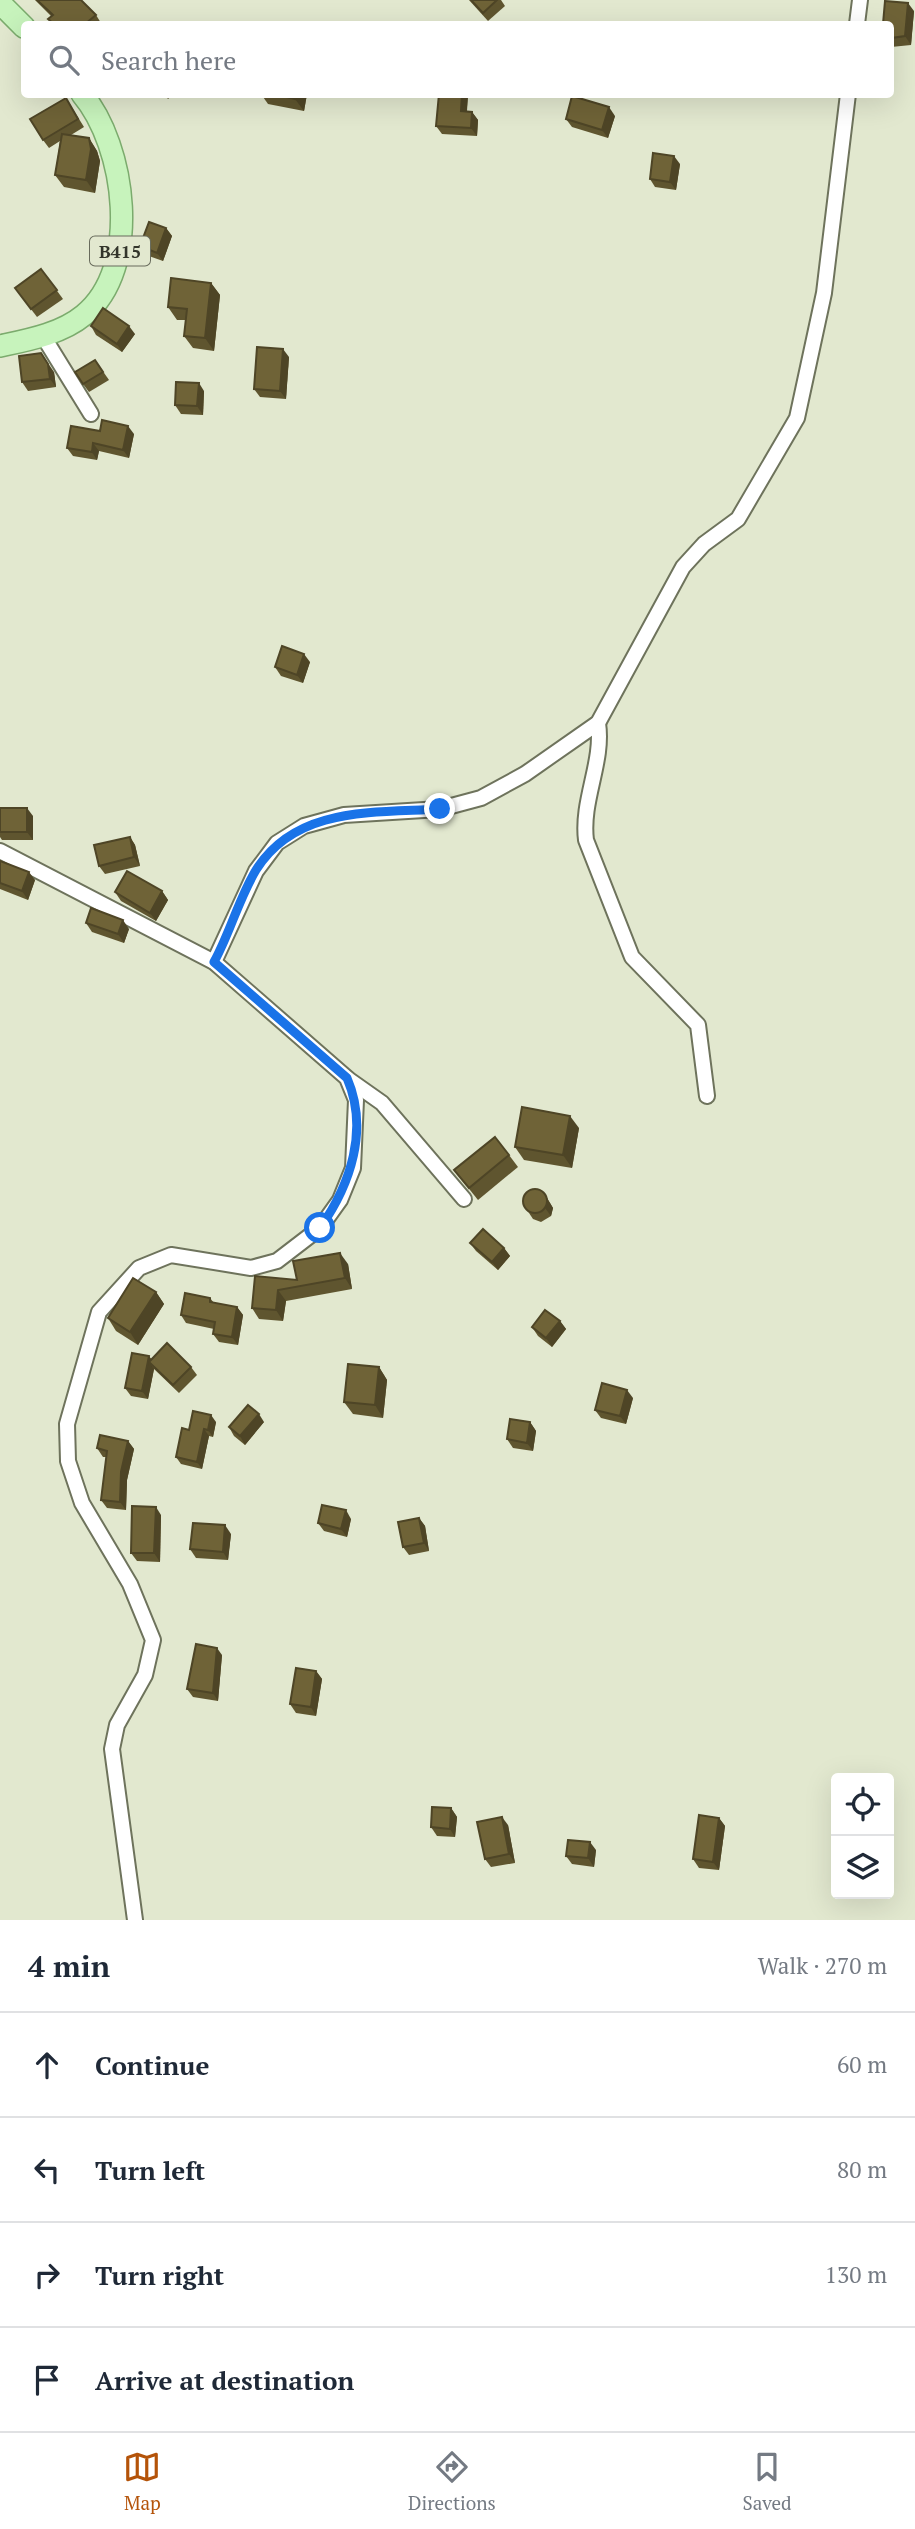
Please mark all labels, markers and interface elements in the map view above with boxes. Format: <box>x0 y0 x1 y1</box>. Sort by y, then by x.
search box <box>21 21 894 98</box>
icon: search <box>45 41 83 79</box>
text: Search here <box>101 43 236 77</box>
road number: B415 <box>90 236 150 265</box>
route end <box>424 793 455 824</box>
route start <box>304 1212 335 1243</box>
map controls <box>831 1773 894 1899</box>
button: locate <box>831 1773 894 1836</box>
button: layers <box>831 1836 894 1899</box>
text: 4 min <box>28 1946 110 1986</box>
text: Walk · 270 m <box>758 1950 887 1981</box>
icon: ahead <box>28 2046 66 2084</box>
text: Continue <box>95 2048 209 2082</box>
text: 60 m <box>837 2049 887 2080</box>
icon: left <box>28 2151 66 2189</box>
text: Turn left <box>95 2153 205 2187</box>
text: 80 m <box>837 2154 887 2185</box>
icon: right <box>28 2256 66 2294</box>
text: Turn right <box>95 2258 224 2292</box>
text: 130 m <box>825 2259 887 2290</box>
icon: arrive <box>28 2361 66 2399</box>
text: Arrive at destination <box>95 2363 354 2397</box>
tab: Map <box>123 2448 161 2515</box>
tab: Directions <box>408 2448 496 2515</box>
tab: Saved <box>742 2448 792 2515</box>

